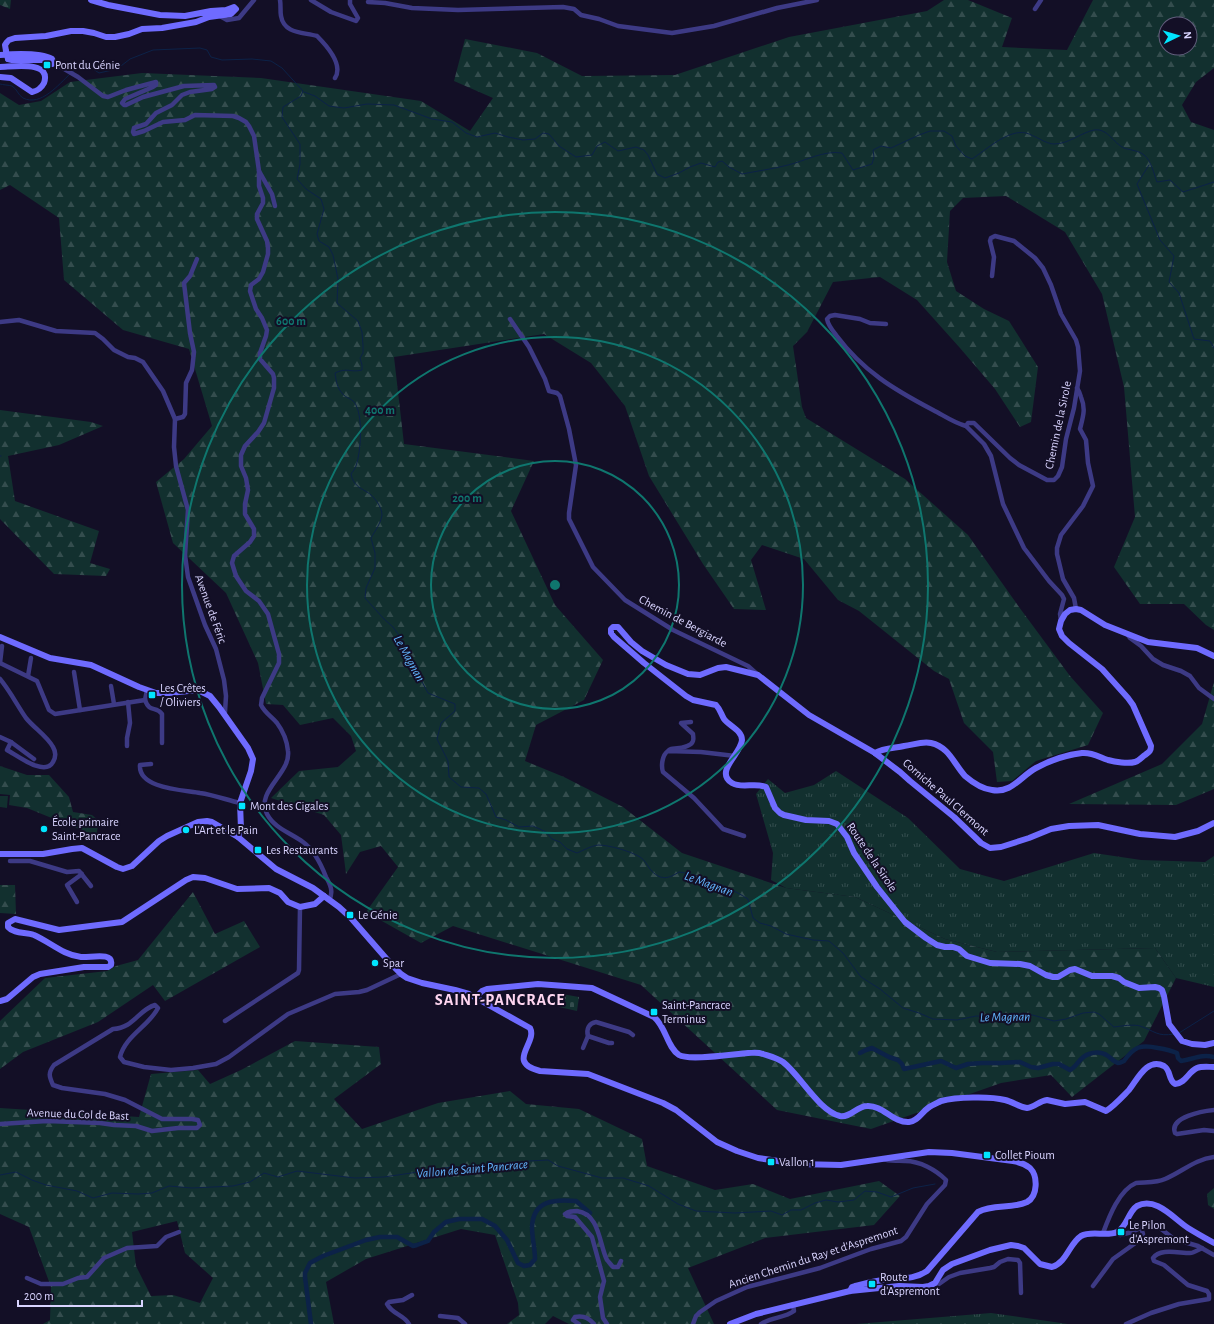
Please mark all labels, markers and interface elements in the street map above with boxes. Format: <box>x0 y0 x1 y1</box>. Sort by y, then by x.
north arrow <box>1158 16 1198 56</box>
text: N <box>1182 31 1193 39</box>
place label: Pont du Génie <box>55 59 120 71</box>
marker: Pont du Génie <box>42 60 52 70</box>
text: 600 m <box>276 315 306 327</box>
street label: Chemin de la Sirole <box>1043 380 1073 470</box>
text: 400 m <box>365 404 395 416</box>
text: 200 m <box>452 492 482 504</box>
street label: Avenue de Féric <box>193 573 229 645</box>
centre of rings <box>548 578 562 592</box>
street label: Chemin de Bergiarde <box>637 593 729 649</box>
water label: Le Magnan <box>391 633 427 684</box>
place label: Les Crêtes / Oliviers <box>160 682 206 708</box>
marker: Les Crêtes / Oliviers <box>147 690 157 700</box>
street label: Corniche Paul Clermont <box>901 756 991 838</box>
place label: Mont des Cigales <box>250 800 328 812</box>
marker: Mont des Cigales <box>237 801 247 811</box>
place label: École primaire Saint-Pancrace <box>52 815 121 842</box>
street label: Route de la Sirole <box>845 820 899 894</box>
marker: École primaire Saint-Pancrace <box>39 824 49 834</box>
place label: L'Art et le Pain <box>194 824 258 836</box>
marker: L'Art et le Pain <box>181 825 191 835</box>
place label: Les Restaurants <box>266 844 338 856</box>
marker: Les Restaurants <box>253 845 263 855</box>
water label: Le Magnan <box>682 870 735 899</box>
place label: Le Génie <box>358 909 397 921</box>
marker: Le Génie <box>345 910 355 920</box>
place label: Spar <box>383 957 404 969</box>
marker: Spar <box>370 958 380 968</box>
district label: SAINT-PANCRACE <box>435 992 565 1008</box>
place label: Saint-Pancrace Terminus <box>662 999 731 1025</box>
marker: Saint-Pancrace Terminus <box>649 1007 659 1017</box>
water label: Le Magnan <box>980 1011 1030 1024</box>
street label: Avenue du Col de Bast <box>27 1106 129 1122</box>
place label: Collet Pioum <box>995 1149 1055 1161</box>
marker: Collet Pioum <box>982 1150 992 1160</box>
place label: Vallon 1 <box>779 1156 815 1168</box>
marker: Vallon 1 <box>766 1157 776 1167</box>
water label: Vallon de Saint Pancrace <box>416 1158 529 1181</box>
place label: Le Pilon d'Aspremont <box>1129 1219 1189 1245</box>
street label: Ancien Chemin du Ray et d'Aspremont <box>727 1224 900 1291</box>
marker: Le Pilon d'Aspremont <box>1116 1227 1126 1237</box>
place label: Route d'Aspremont <box>880 1271 940 1297</box>
marker: Route d'Aspremont <box>867 1279 877 1289</box>
scale bar <box>18 1282 142 1308</box>
text: 200 m <box>24 1290 54 1302</box>

